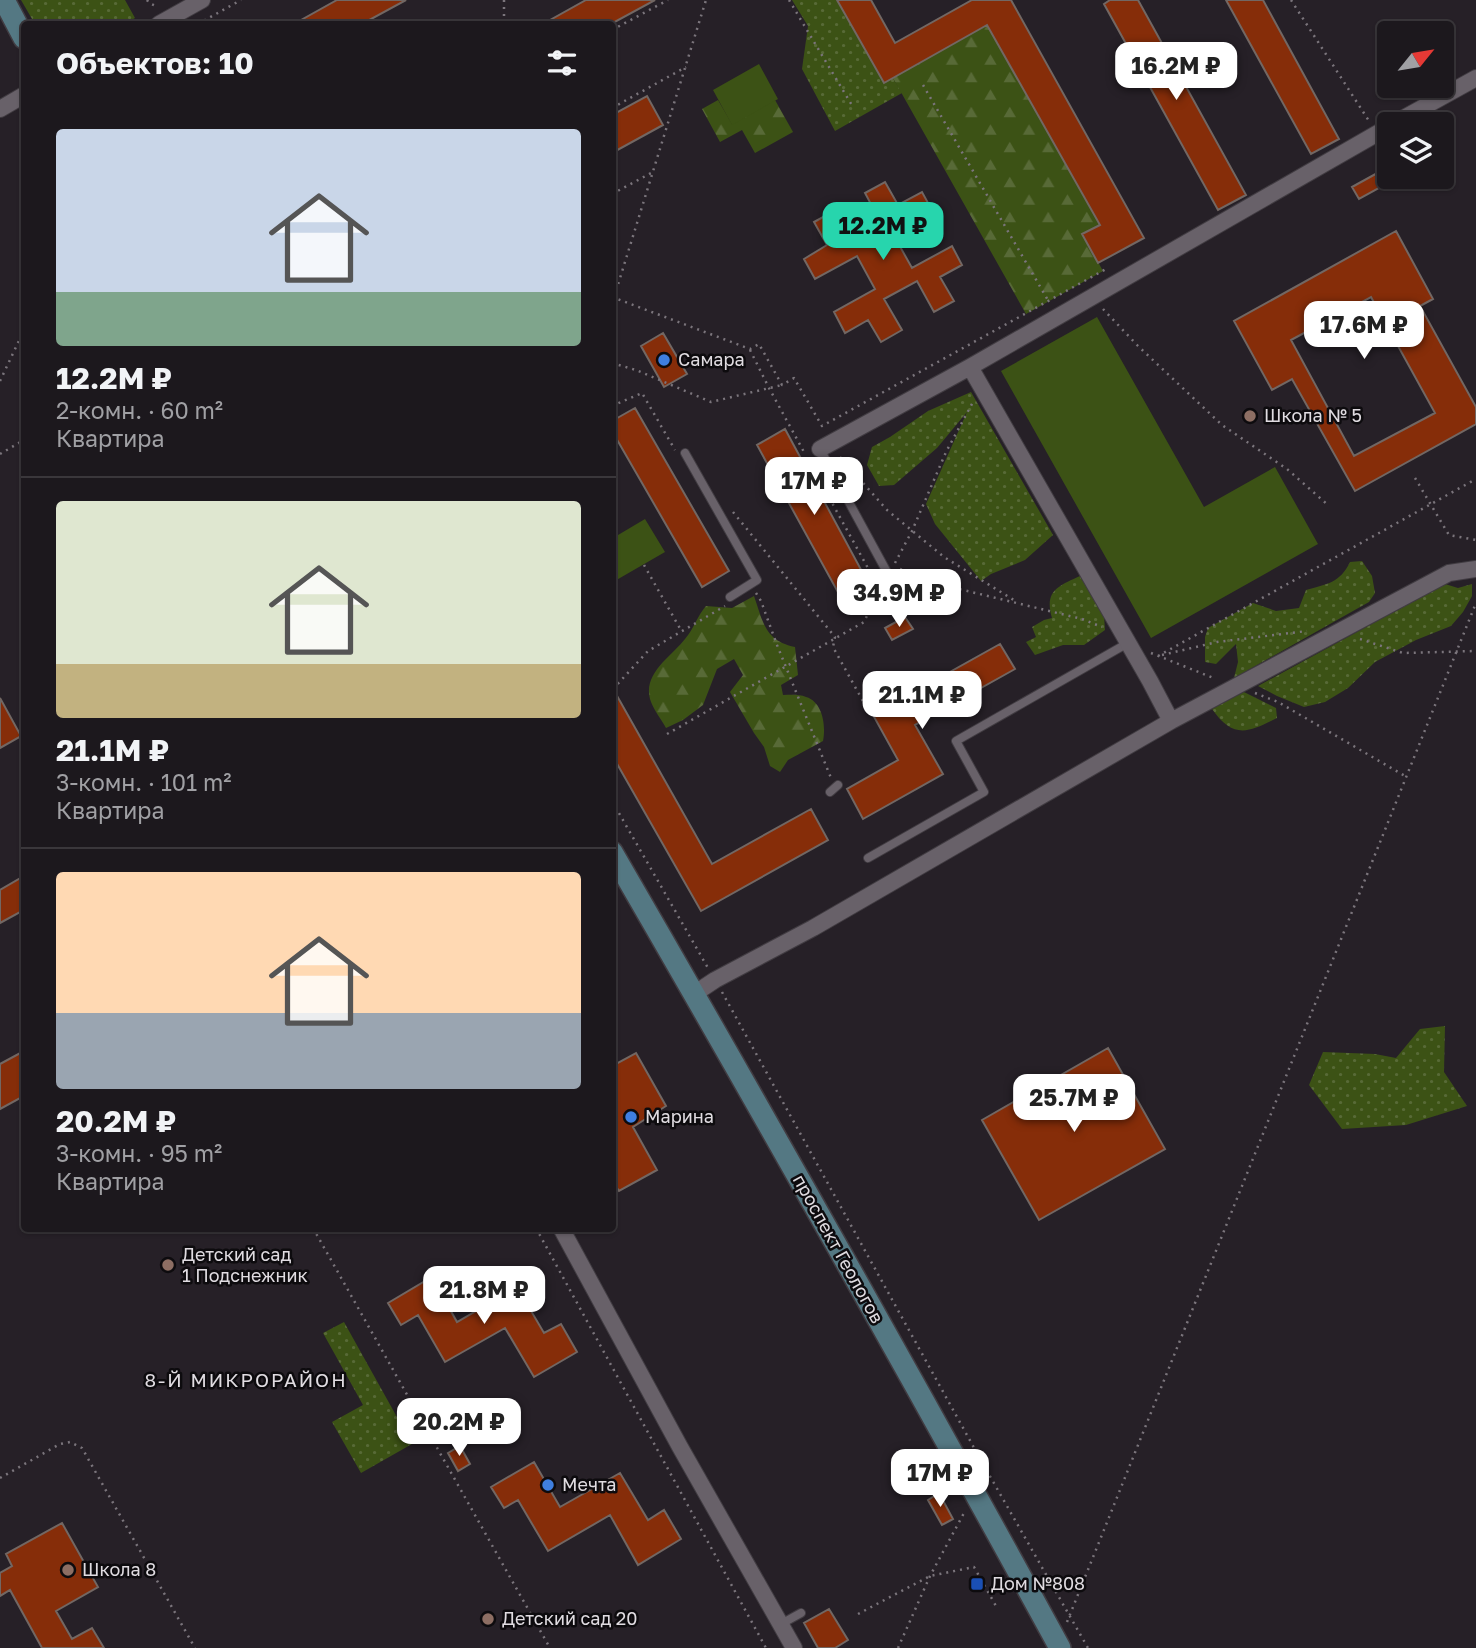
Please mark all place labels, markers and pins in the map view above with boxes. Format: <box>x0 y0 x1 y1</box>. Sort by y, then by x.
pin: 16.2M ₽ <box>1111 42 1241 102</box>
pin: 12.2M ₽ <box>818 202 948 262</box>
pin: 17.6M ₽ <box>1299 302 1429 361</box>
place label: Самара <box>678 348 745 370</box>
marker: Самара <box>656 352 672 368</box>
place label: Школа № 5 <box>1264 404 1362 426</box>
marker: Школа № 5 <box>1242 408 1258 424</box>
pin: 17M ₽ <box>765 458 863 517</box>
pin: 34.9M ₽ <box>834 570 964 629</box>
pin: 21.1M ₽ <box>857 672 987 731</box>
pin: 25.7M ₽ <box>1009 1074 1139 1134</box>
place label: Марина <box>645 1105 714 1127</box>
marker: Марина <box>623 1109 639 1125</box>
place label: Детский сад 1 Подснежник <box>182 1243 308 1286</box>
marker: Детский сад 1 Подснежник <box>160 1257 176 1273</box>
pin: 21.8M ₽ <box>419 1266 549 1326</box>
pin: 20.2M ₽ <box>394 1398 524 1458</box>
pin: 17M ₽ <box>891 1450 989 1509</box>
place label: Мечта <box>562 1473 617 1495</box>
marker: Мечта <box>540 1477 556 1493</box>
place label: Школа 8 <box>82 1558 156 1580</box>
marker: Школа 8 <box>60 1562 76 1578</box>
place label: Дом №808 <box>991 1572 1085 1594</box>
marker: Дом №808 <box>969 1576 985 1592</box>
place label: Детский сад 20 <box>502 1607 637 1629</box>
marker: Детский сад 20 <box>480 1611 496 1627</box>

